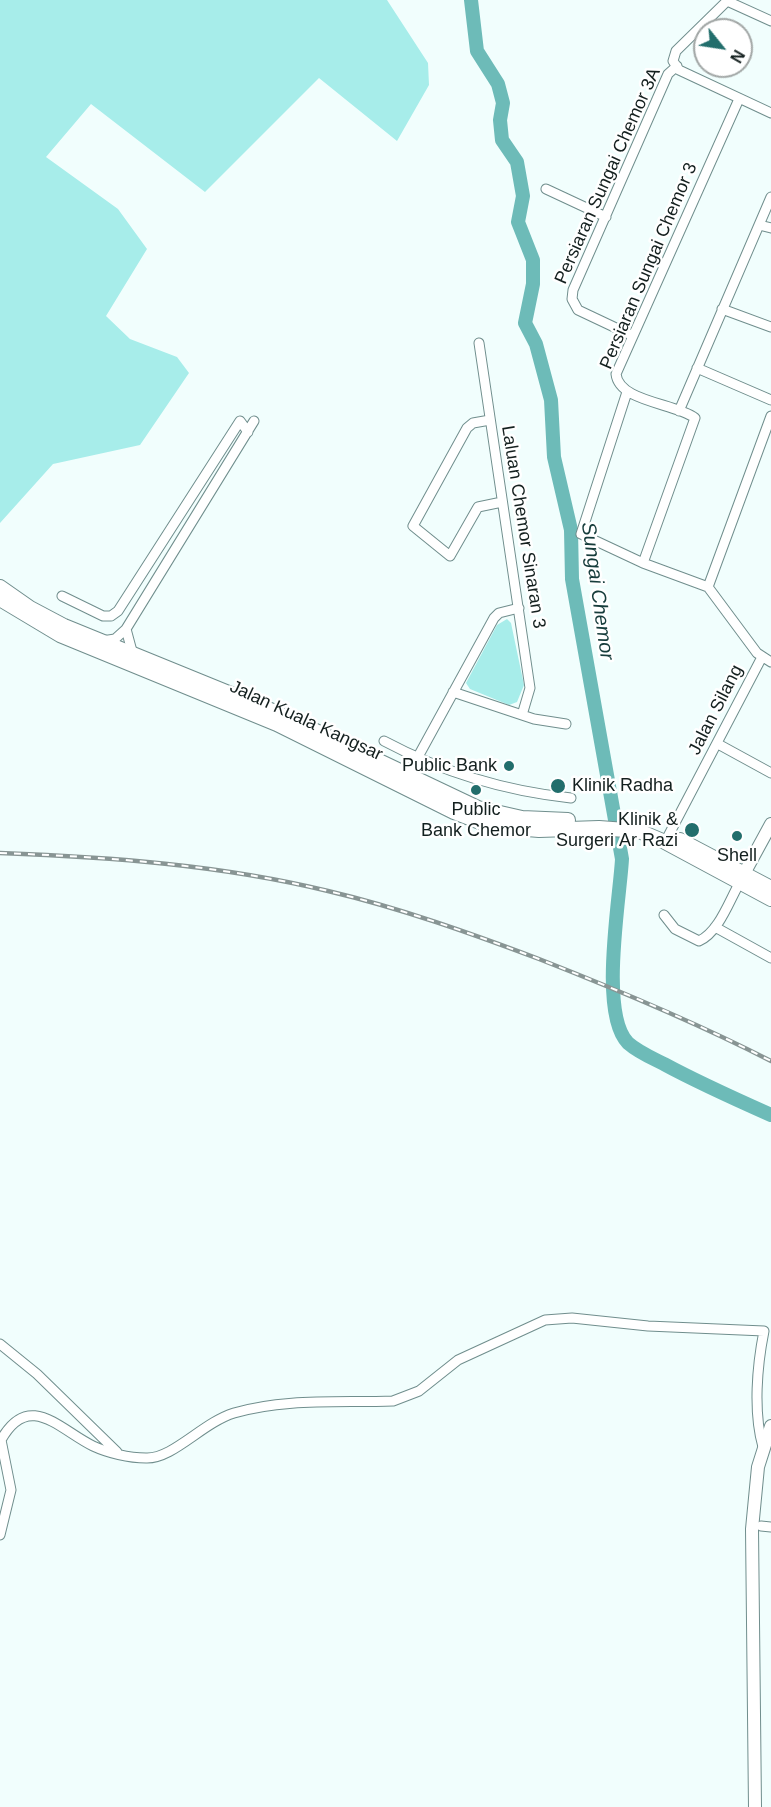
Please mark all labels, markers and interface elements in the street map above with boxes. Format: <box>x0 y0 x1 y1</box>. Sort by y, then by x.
north arrow <box>693 18 753 78</box>
text: N <box>727 47 748 66</box>
street label: Persiaran Sungai Chemor 3A <box>551 65 665 287</box>
street label: Persiaran Sungai Chemor 3 <box>596 160 702 372</box>
street label: Laluan Chemor Sinaran 3 <box>496 424 550 630</box>
water label: Sungai Chemor <box>575 521 619 661</box>
street label: Jalan Silang <box>684 661 748 759</box>
street label: Jalan Kuala Kangsar <box>226 676 386 766</box>
place label: Public Bank <box>402 755 497 777</box>
marker: Public Bank <box>502 759 516 773</box>
place label: Klinik Radha <box>572 775 673 797</box>
marker: Klinik Radha <box>549 777 567 795</box>
marker: Public Bank Chemor <box>469 783 483 797</box>
place label: Public Bank Chemor <box>421 799 531 842</box>
place label: Klinik & Surgeri Ar Razi <box>556 809 678 852</box>
marker: Klinik & Surgeri Ar Razi <box>683 821 701 839</box>
marker: Shell <box>730 829 744 843</box>
place label: Shell <box>717 845 757 867</box>

